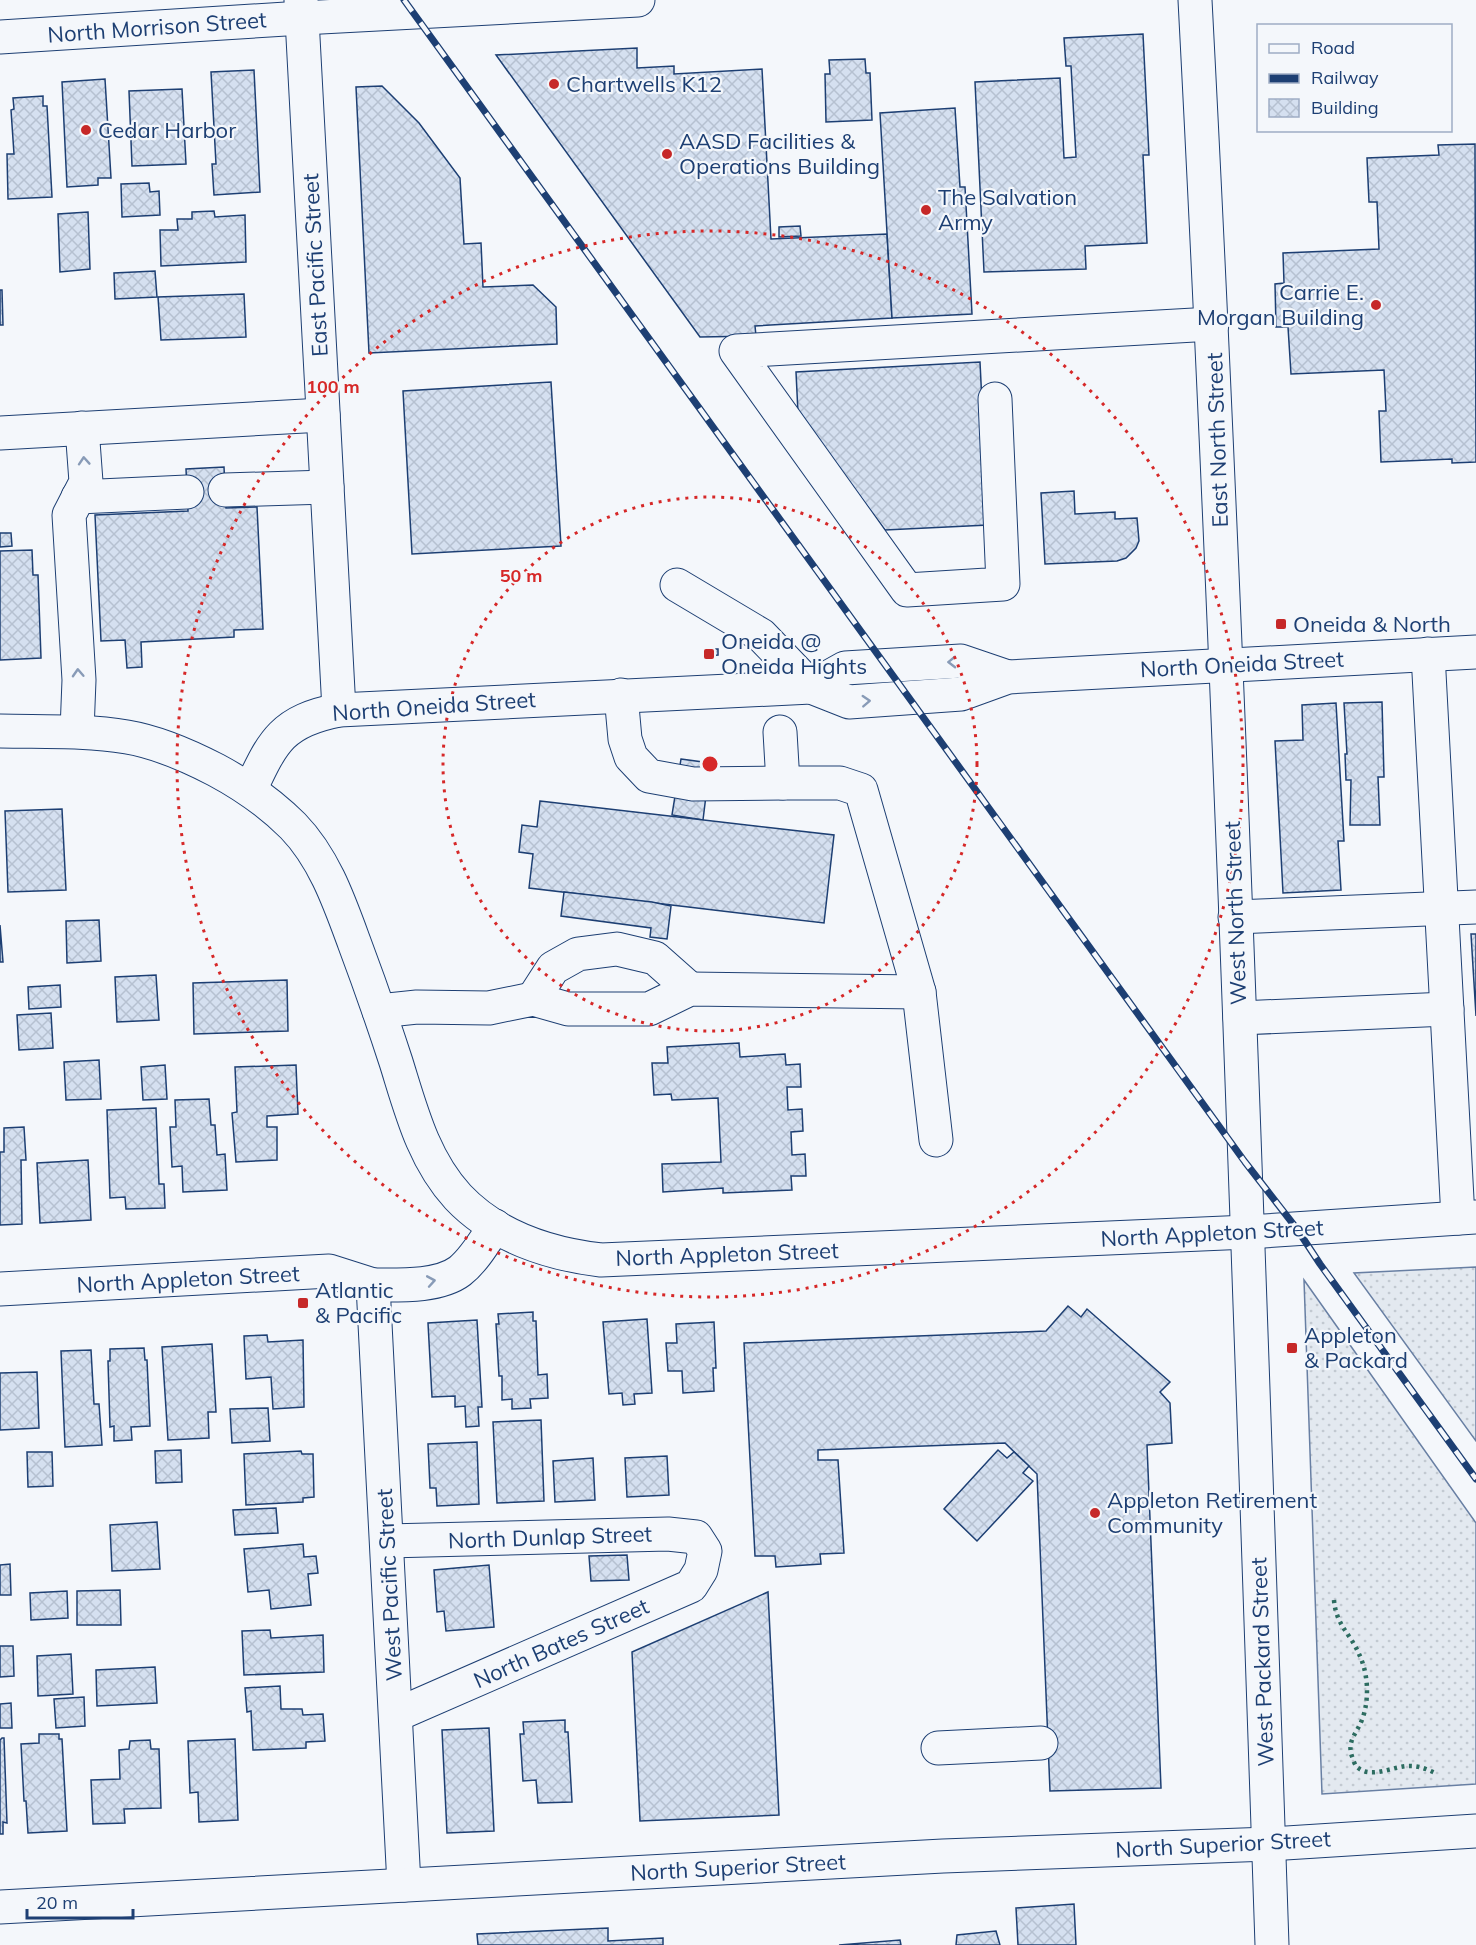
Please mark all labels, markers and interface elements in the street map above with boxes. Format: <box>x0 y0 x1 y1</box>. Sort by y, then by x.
street label: North Morrison Street <box>47 5 268 49</box>
legend <box>1257 24 1452 132</box>
text: Road <box>1311 36 1355 59</box>
text: Railway <box>1311 66 1379 89</box>
place label: Chartwells K12 <box>566 70 722 98</box>
marker: Chartwells K12 <box>547 77 561 91</box>
text: Building <box>1311 96 1379 119</box>
place label: Cedar Harbor <box>98 116 236 144</box>
marker: Cedar Harbor <box>79 123 93 137</box>
place label: AASD Facilities & Operations Building <box>679 127 880 180</box>
marker: AASD Facilities & Operations Building <box>660 147 674 161</box>
street label: East Pacific Street <box>296 172 334 357</box>
place label: The Salvation Army <box>938 183 1077 236</box>
marker: The Salvation Army <box>919 203 933 217</box>
place label: Carrie E. Morgan Building <box>1197 278 1364 331</box>
marker: Carrie E. Morgan Building <box>1369 298 1383 312</box>
street label: East North Street <box>1200 352 1234 528</box>
text: 100 m <box>306 375 360 398</box>
one-way arrow <box>78 457 91 466</box>
text: 50 m <box>500 564 542 587</box>
place label: Oneida & North <box>1293 610 1451 638</box>
marker: Oneida & North <box>1274 617 1288 631</box>
place label: Oneida @ Oneida Hights <box>721 627 867 680</box>
street label: North Oneida Street <box>1139 645 1345 683</box>
marker: Oneida @ Oneida Hights <box>702 647 716 661</box>
one-way arrow <box>948 655 957 668</box>
one-way arrow <box>72 668 85 677</box>
street label: North Oneida Street <box>331 685 537 727</box>
one-way arrow <box>862 695 871 708</box>
centre of rings <box>700 754 720 774</box>
street label: West North Street <box>1218 820 1252 1005</box>
street label: North Appleton Street <box>1100 1213 1325 1253</box>
street label: North Appleton Street <box>615 1236 839 1272</box>
street label: North Appleton Street <box>76 1259 301 1299</box>
one-way arrow <box>426 1275 436 1288</box>
place label: Atlantic & Pacific <box>315 1276 402 1329</box>
marker: Atlantic & Pacific <box>296 1296 310 1310</box>
place label: Appleton & Packard <box>1304 1321 1408 1374</box>
marker: Appleton & Packard <box>1285 1341 1299 1355</box>
place label: Appleton Retirement Community <box>1107 1486 1317 1539</box>
street label: West Pacific Street <box>370 1488 408 1682</box>
marker: Appleton Retirement Community <box>1088 1506 1102 1520</box>
street label: North Dunlap Street <box>448 1519 653 1555</box>
street label: West Packard Street <box>1244 1557 1280 1767</box>
street label: North Bates Street <box>469 1592 653 1694</box>
street label: North Superior Street <box>1115 1824 1332 1864</box>
street label: North Superior Street <box>630 1847 847 1887</box>
scale bar <box>27 1882 134 1920</box>
text: 20 m <box>36 1891 78 1914</box>

